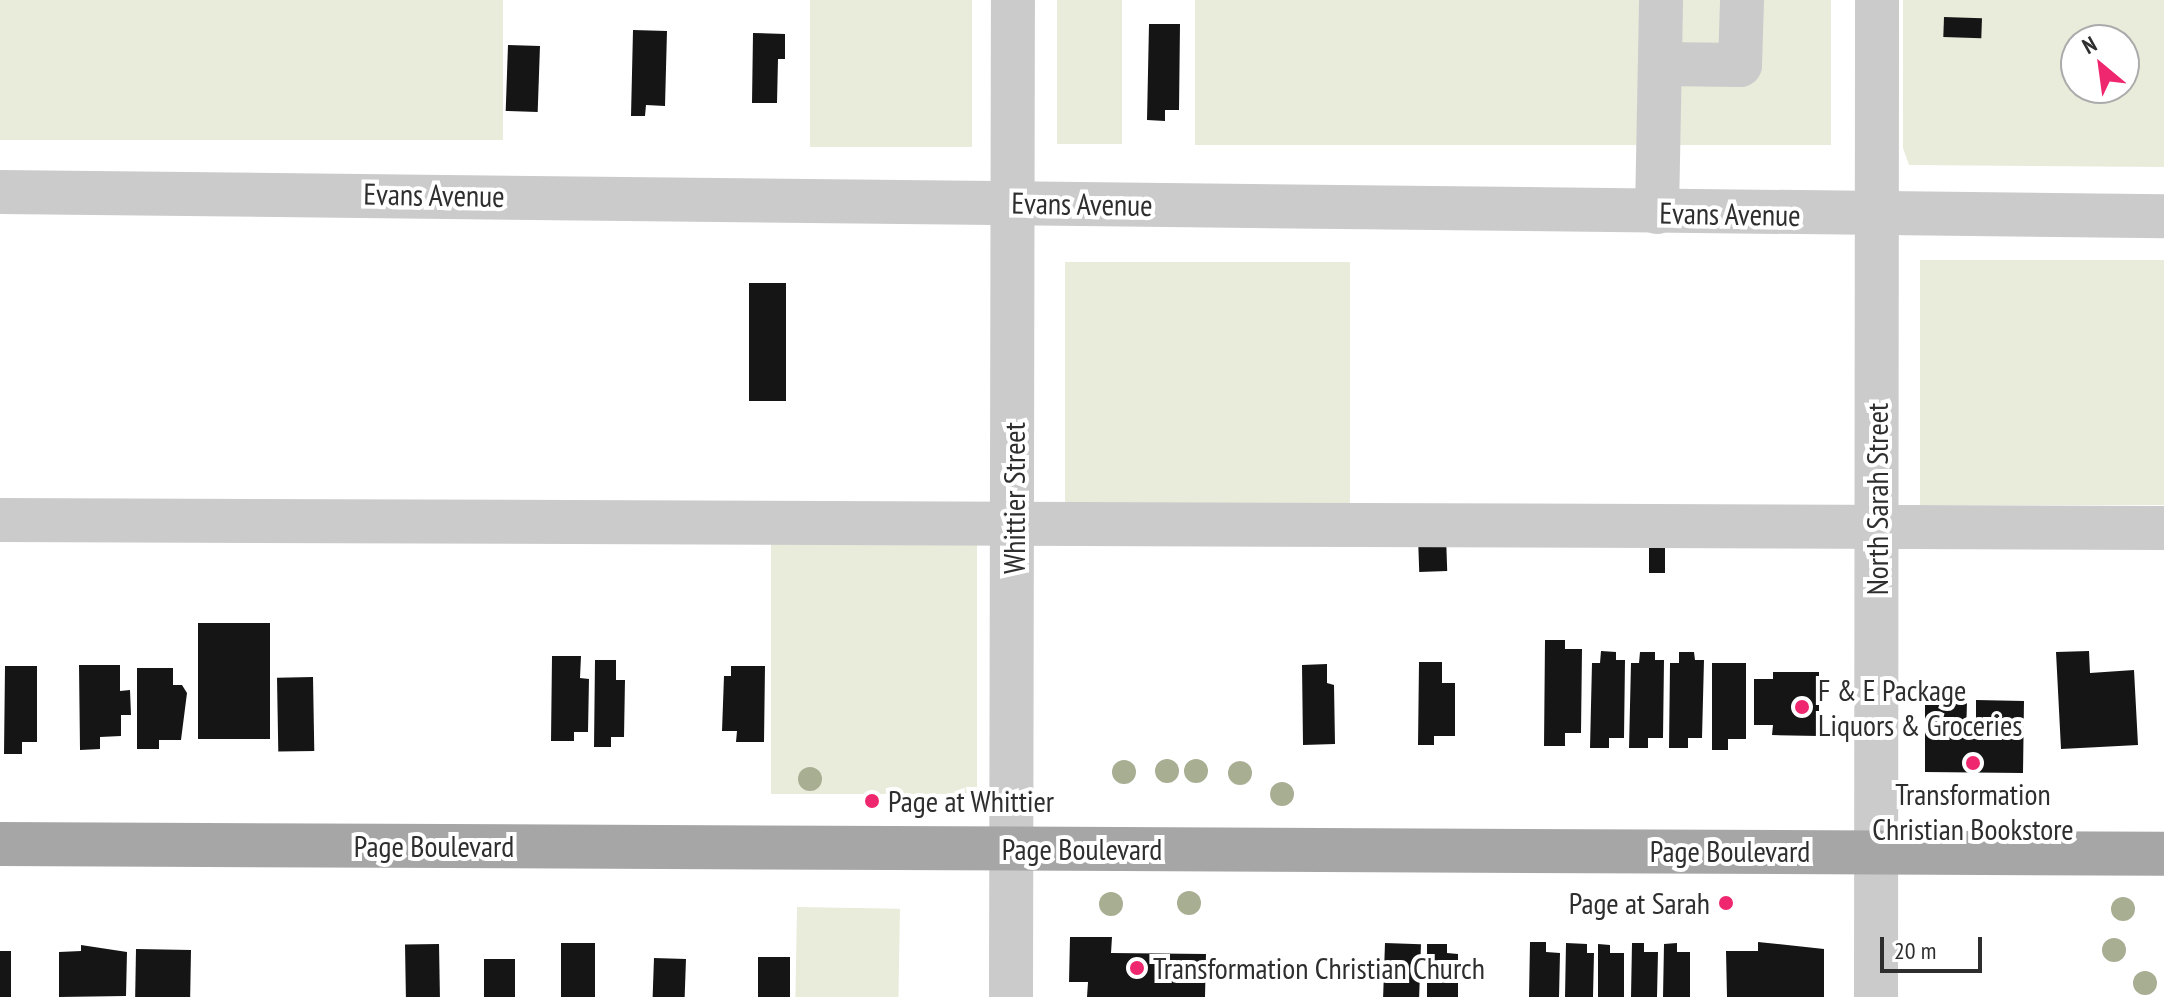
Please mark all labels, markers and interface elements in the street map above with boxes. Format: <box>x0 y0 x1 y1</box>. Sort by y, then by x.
north arrow <box>2060 24 2140 104</box>
text: N <box>2077 30 2101 60</box>
street label: Evans Avenue <box>363 176 505 214</box>
street label: Evans Avenue <box>1011 185 1153 223</box>
street label: Evans Avenue <box>1659 195 1801 233</box>
street label: North Sarah Street <box>1859 403 1895 595</box>
street label: Whittier Street <box>996 422 1032 574</box>
place label: F & E Package Liquors & Groceries <box>1818 672 2022 742</box>
marker: F & E Package Liquors & Groceries <box>1793 698 1811 716</box>
marker: Transformation Christian Bookstore <box>1964 754 1982 772</box>
place label: Transformation Christian Bookstore <box>1872 776 2074 846</box>
place label: Page at Whittier <box>888 783 1055 819</box>
marker: Page at Whittier <box>863 792 881 810</box>
street label: Page Boulevard <box>354 828 514 864</box>
street label: Page Boulevard <box>1002 831 1162 867</box>
street label: Page Boulevard <box>1650 833 1810 869</box>
place label: Page at Sarah <box>1569 885 1710 921</box>
marker: Page at Sarah <box>1717 894 1735 912</box>
scale bar <box>1884 921 1986 971</box>
text: 20 m <box>1894 935 1936 966</box>
place label: Transformation Christian Church <box>1153 950 1485 986</box>
marker: Transformation Christian Church <box>1128 959 1146 977</box>

